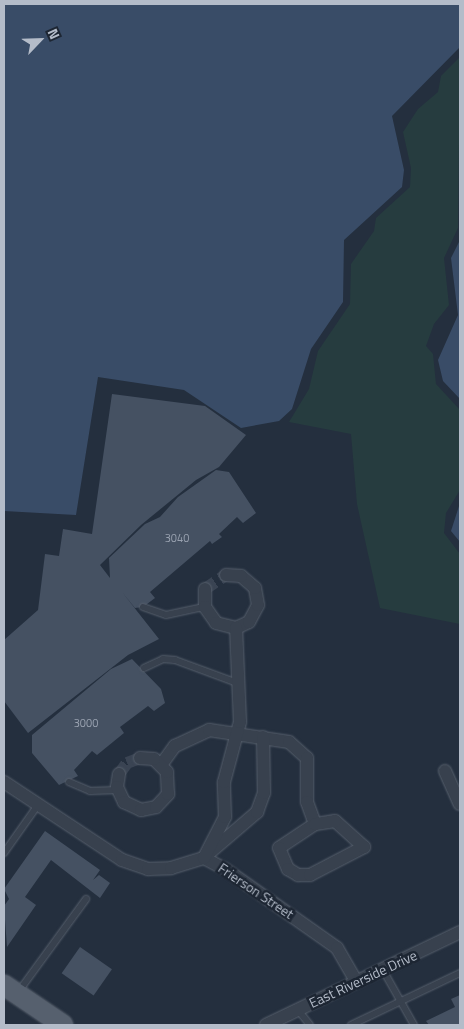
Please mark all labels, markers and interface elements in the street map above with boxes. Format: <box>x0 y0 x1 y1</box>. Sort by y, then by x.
north arrow <box>15 15 65 65</box>
text: N <box>43 25 66 42</box>
house number: 3040 <box>165 531 189 545</box>
house number: 3000 <box>74 716 98 730</box>
street label: Frierson Street <box>215 860 297 922</box>
street label: East Riverside Drive <box>306 947 420 1011</box>

